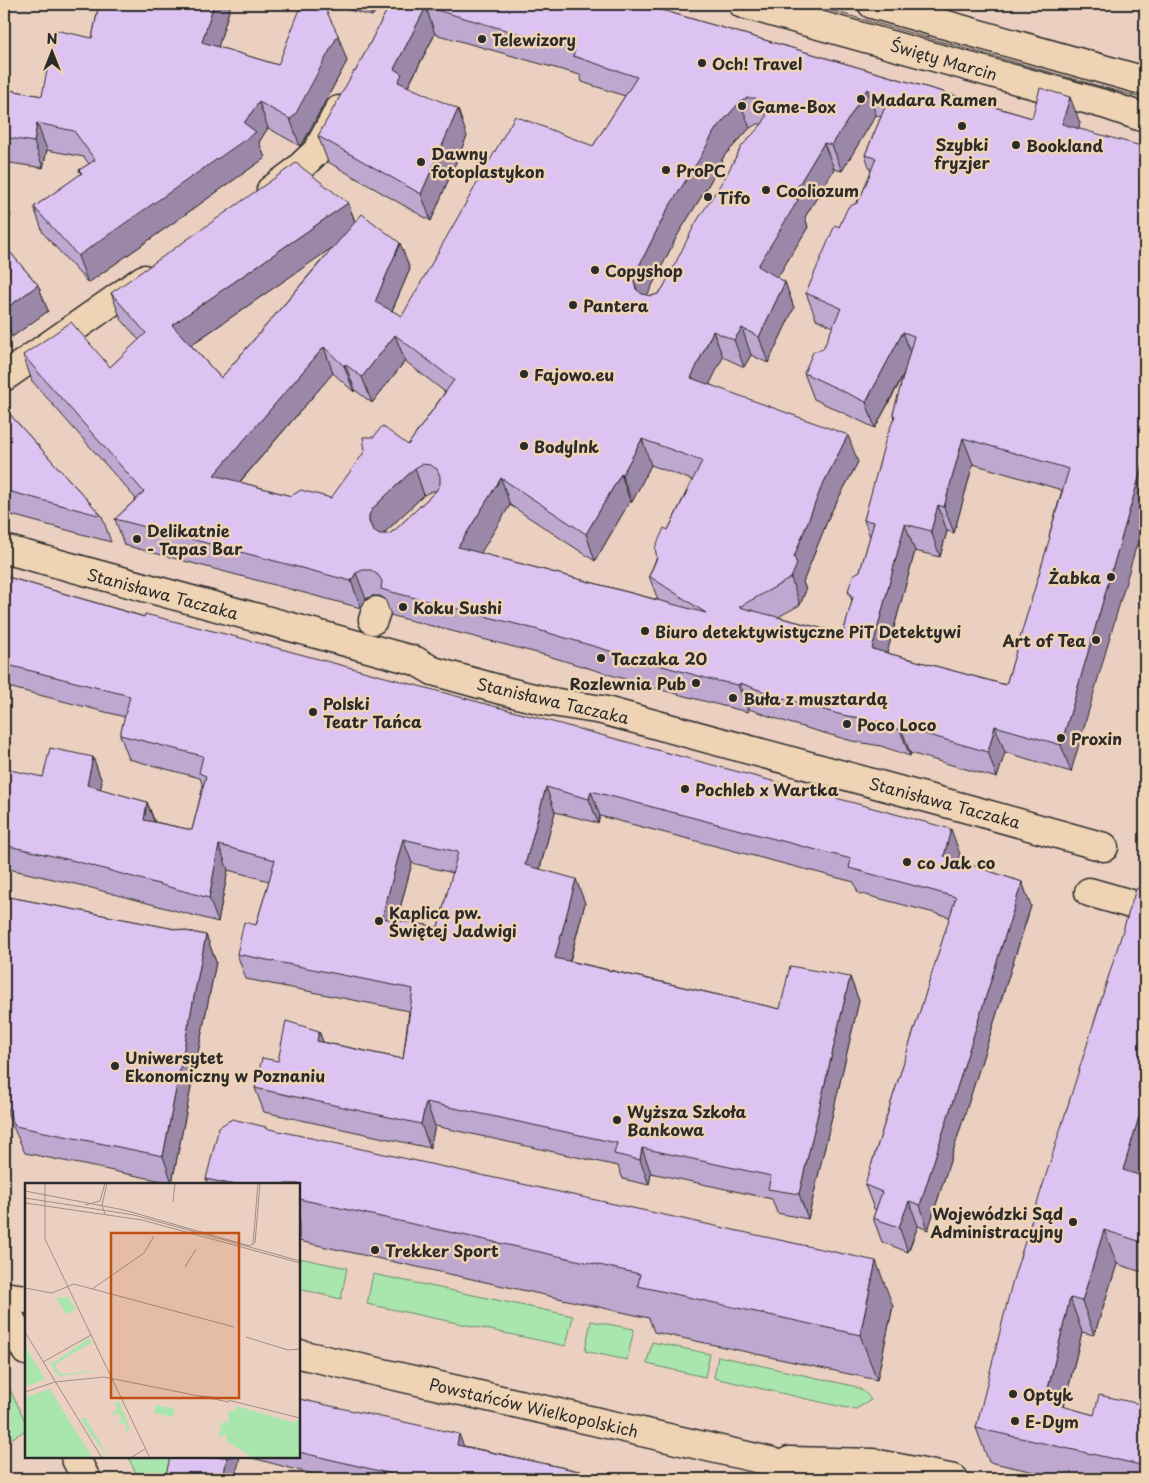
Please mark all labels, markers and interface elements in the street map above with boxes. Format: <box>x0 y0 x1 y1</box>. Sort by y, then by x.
place label: Telewizory <box>492 27 576 51</box>
north arrow <box>28 28 78 78</box>
text: N <box>46 28 58 49</box>
street label: Święty Marcin <box>888 32 1000 86</box>
marker: Telewizory <box>476 33 488 45</box>
place label: Och! Travel <box>712 51 802 75</box>
marker: Och! Travel <box>696 57 708 69</box>
place label: Madara Ramen <box>871 87 997 111</box>
marker: Madara Ramen <box>855 93 867 105</box>
place label: Game-Box <box>752 94 836 118</box>
marker: Game-Box <box>736 100 748 112</box>
marker: Szybki fryzjer <box>956 120 968 132</box>
place label: Szybki fryzjer <box>934 132 990 174</box>
place label: Bookland <box>1026 133 1103 157</box>
marker: Bookland <box>1010 139 1022 151</box>
place label: Dawny fotoplastykon <box>431 141 545 183</box>
marker: Dawny fotoplastykon <box>415 156 427 168</box>
place label: ProPC <box>676 158 726 182</box>
marker: ProPC <box>660 164 672 176</box>
place label: Cooliozum <box>776 178 859 202</box>
marker: Cooliozum <box>760 184 772 196</box>
place label: Tifo <box>718 185 751 209</box>
marker: Tifo <box>702 191 714 203</box>
place label: Copyshop <box>605 258 683 282</box>
marker: Copyshop <box>589 264 601 276</box>
place label: Pantera <box>583 293 649 317</box>
marker: Pantera <box>567 299 579 311</box>
place label: Fajowo.eu <box>534 362 614 386</box>
marker: Fajowo.eu <box>518 368 530 380</box>
place label: BodyInk <box>534 434 599 458</box>
marker: BodyInk <box>518 440 530 452</box>
place label: Delikatnie - Tapas Bar <box>147 518 243 560</box>
marker: Delikatnie - Tapas Bar <box>131 533 143 545</box>
street label: Stanisława Taczaka <box>85 561 241 625</box>
place label: Żabka <box>1048 565 1101 589</box>
marker: Żabka <box>1105 571 1117 583</box>
place label: Koku Sushi <box>413 595 502 619</box>
marker: Koku Sushi <box>397 601 409 613</box>
place label: Biuro detektywistyczne PiT Detektywi <box>655 619 961 643</box>
marker: Biuro detektywistyczne PiT Detektywi <box>639 625 651 637</box>
place label: Art of Tea <box>1001 628 1086 652</box>
marker: Art of Tea <box>1090 634 1102 646</box>
place label: Taczaka 20 <box>611 646 708 670</box>
marker: Taczaka 20 <box>595 652 607 664</box>
street label: Stanisława Taczaka <box>475 671 631 729</box>
place label: Rozlewnia Pub <box>570 671 686 695</box>
marker: Rozlewnia Pub <box>690 677 702 689</box>
place label: Buła z musztardą <box>743 686 888 710</box>
place label: Polski Teatr Tańca <box>323 691 422 733</box>
marker: Buła z musztardą <box>727 692 739 704</box>
marker: Polski Teatr Tańca <box>307 706 319 718</box>
place label: Poco Loco <box>857 712 937 736</box>
marker: Poco Loco <box>841 718 853 730</box>
place label: Proxin <box>1071 726 1122 750</box>
marker: Proxin <box>1055 732 1067 744</box>
street label: Stanisława Taczaka <box>867 770 1023 834</box>
place label: Pochleb x Wartka <box>695 777 839 801</box>
marker: Pochleb x Wartka <box>679 783 691 795</box>
place label: co Jak co <box>917 850 995 874</box>
marker: co Jak co <box>901 856 913 868</box>
place label: Kaplica pw. Świętej Jadwigi <box>389 900 517 942</box>
marker: Kaplica pw. Świętej Jadwigi <box>373 915 385 927</box>
place label: Uniwersytet Ekonomiczny w Poznaniu <box>125 1045 325 1087</box>
marker: Uniwersytet Ekonomiczny w Poznaniu <box>109 1060 121 1072</box>
place label: Wyższa Szkoła Bankowa <box>627 1099 746 1141</box>
marker: Wyższa Szkoła Bankowa <box>611 1114 623 1126</box>
inset map <box>25 1183 300 1458</box>
place label: Wojewódzki Sąd Administracyjny <box>930 1201 1063 1243</box>
marker: Wojewódzki Sąd Administracyjny <box>1067 1216 1079 1228</box>
place label: Trekker Sport <box>385 1238 499 1262</box>
marker: Trekker Sport <box>369 1244 381 1256</box>
street label: Powstańców Wielkopolskich <box>427 1371 641 1443</box>
place label: Optyk <box>1023 1382 1073 1406</box>
marker: Optyk <box>1007 1388 1019 1400</box>
place label: E-Dym <box>1025 1409 1079 1433</box>
marker: E-Dym <box>1009 1415 1021 1427</box>

